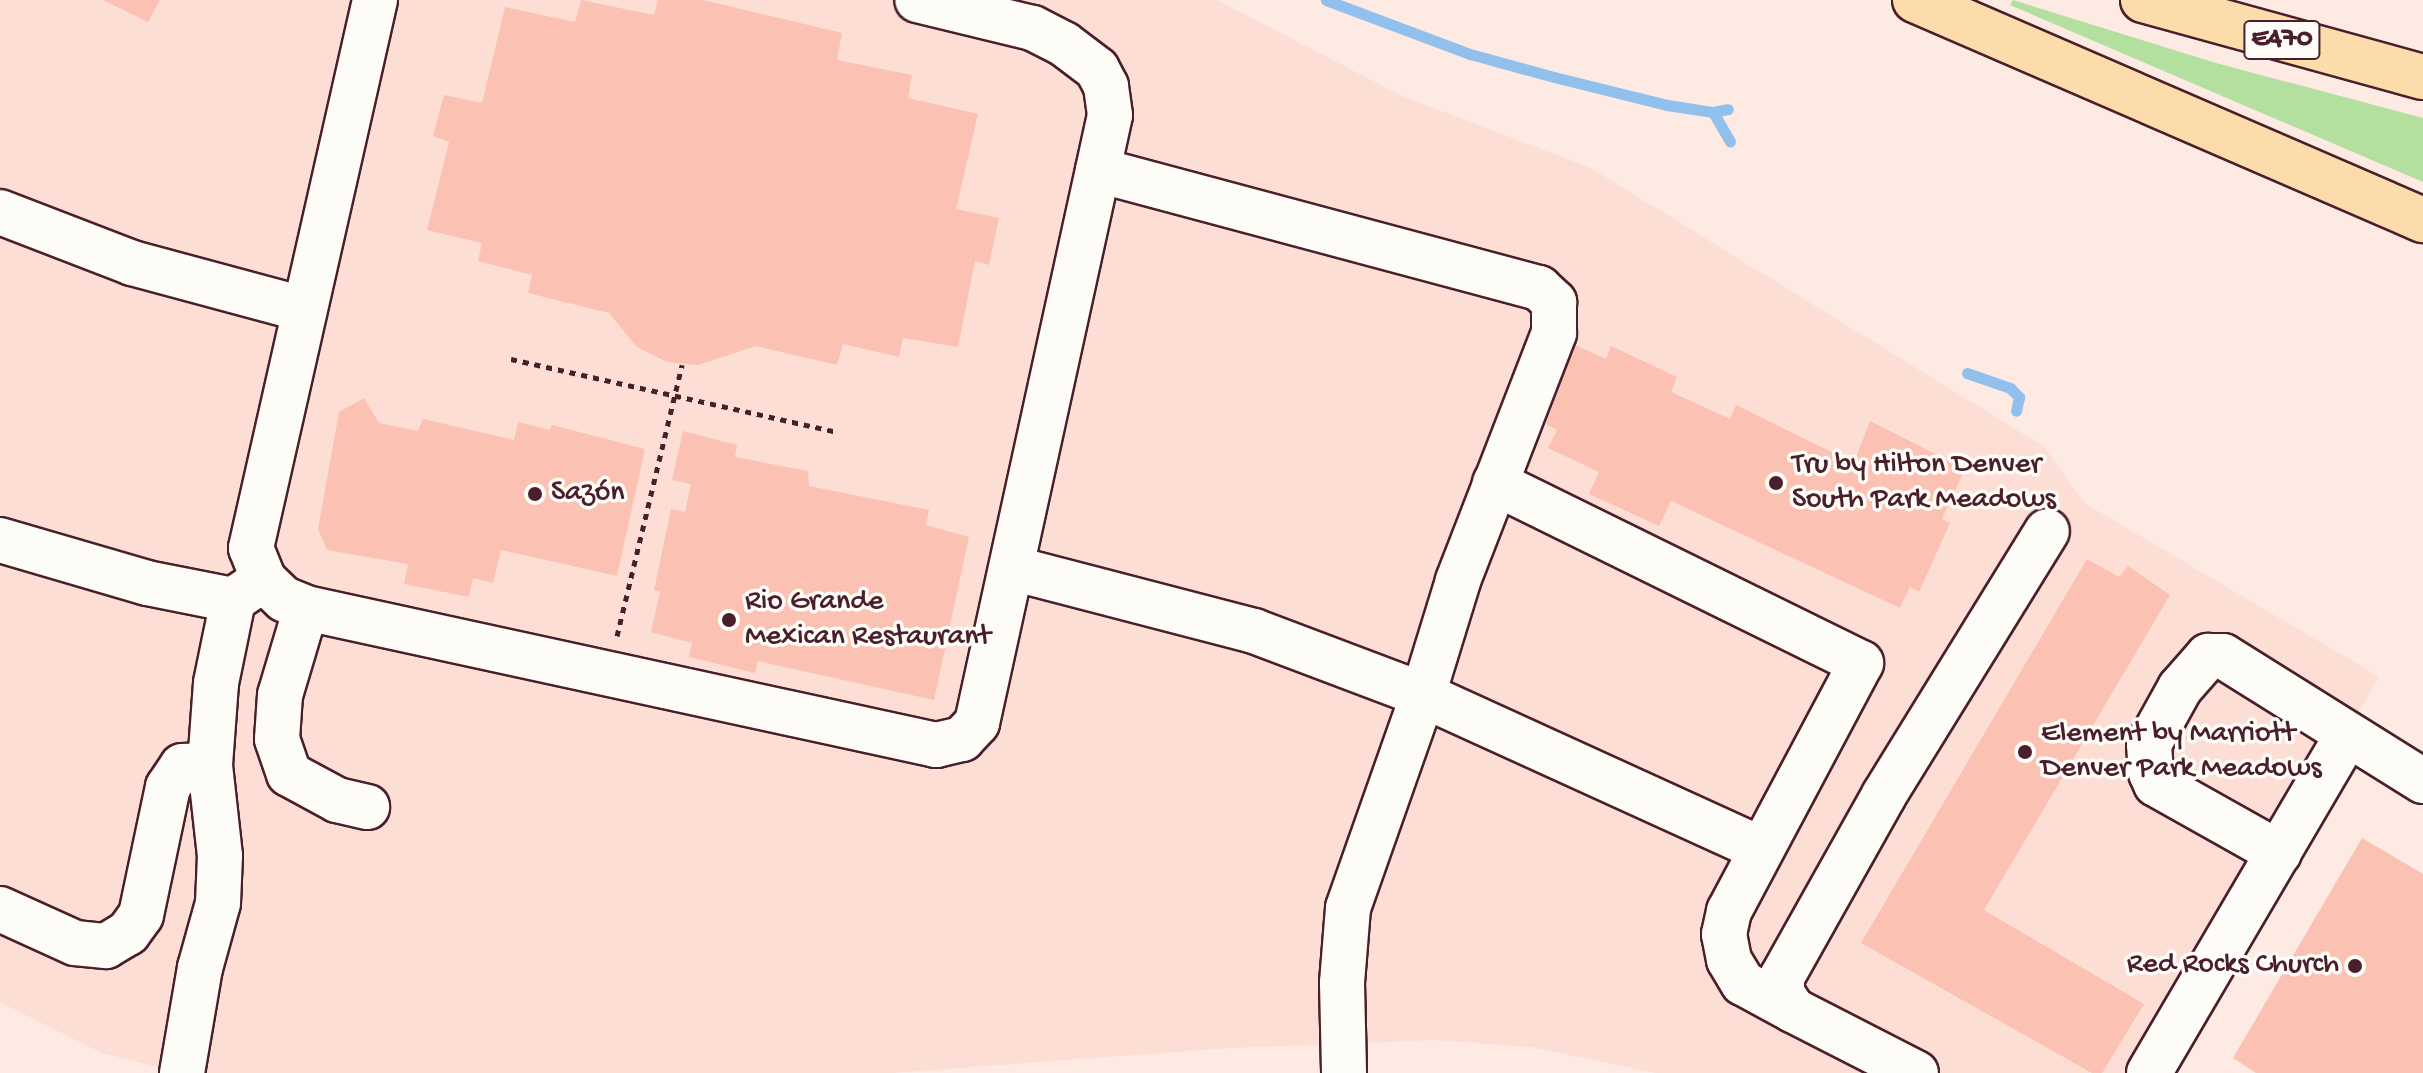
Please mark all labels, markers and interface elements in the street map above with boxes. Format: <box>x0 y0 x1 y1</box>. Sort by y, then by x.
road number: E470 <box>2242 16 2322 64</box>
place label: Tru by Hilton Denver South Park Meadows <box>1792 448 2056 518</box>
marker: Tru by Hilton Denver South Park Meadows <box>1767 474 1785 492</box>
place label: Sazón <box>551 476 625 512</box>
marker: Sazón <box>526 485 544 503</box>
place label: Rio Grande Mexican Restaurant <box>745 585 991 656</box>
marker: Rio Grande Mexican Restaurant <box>720 611 738 629</box>
place label: Element by Marriott Denver Park Meadows <box>2041 717 2321 788</box>
marker: Element by Marriott Denver Park Meadows <box>2016 743 2034 761</box>
place label: Red Rocks Church <box>2127 948 2339 984</box>
marker: Red Rocks Church <box>2346 957 2364 975</box>

